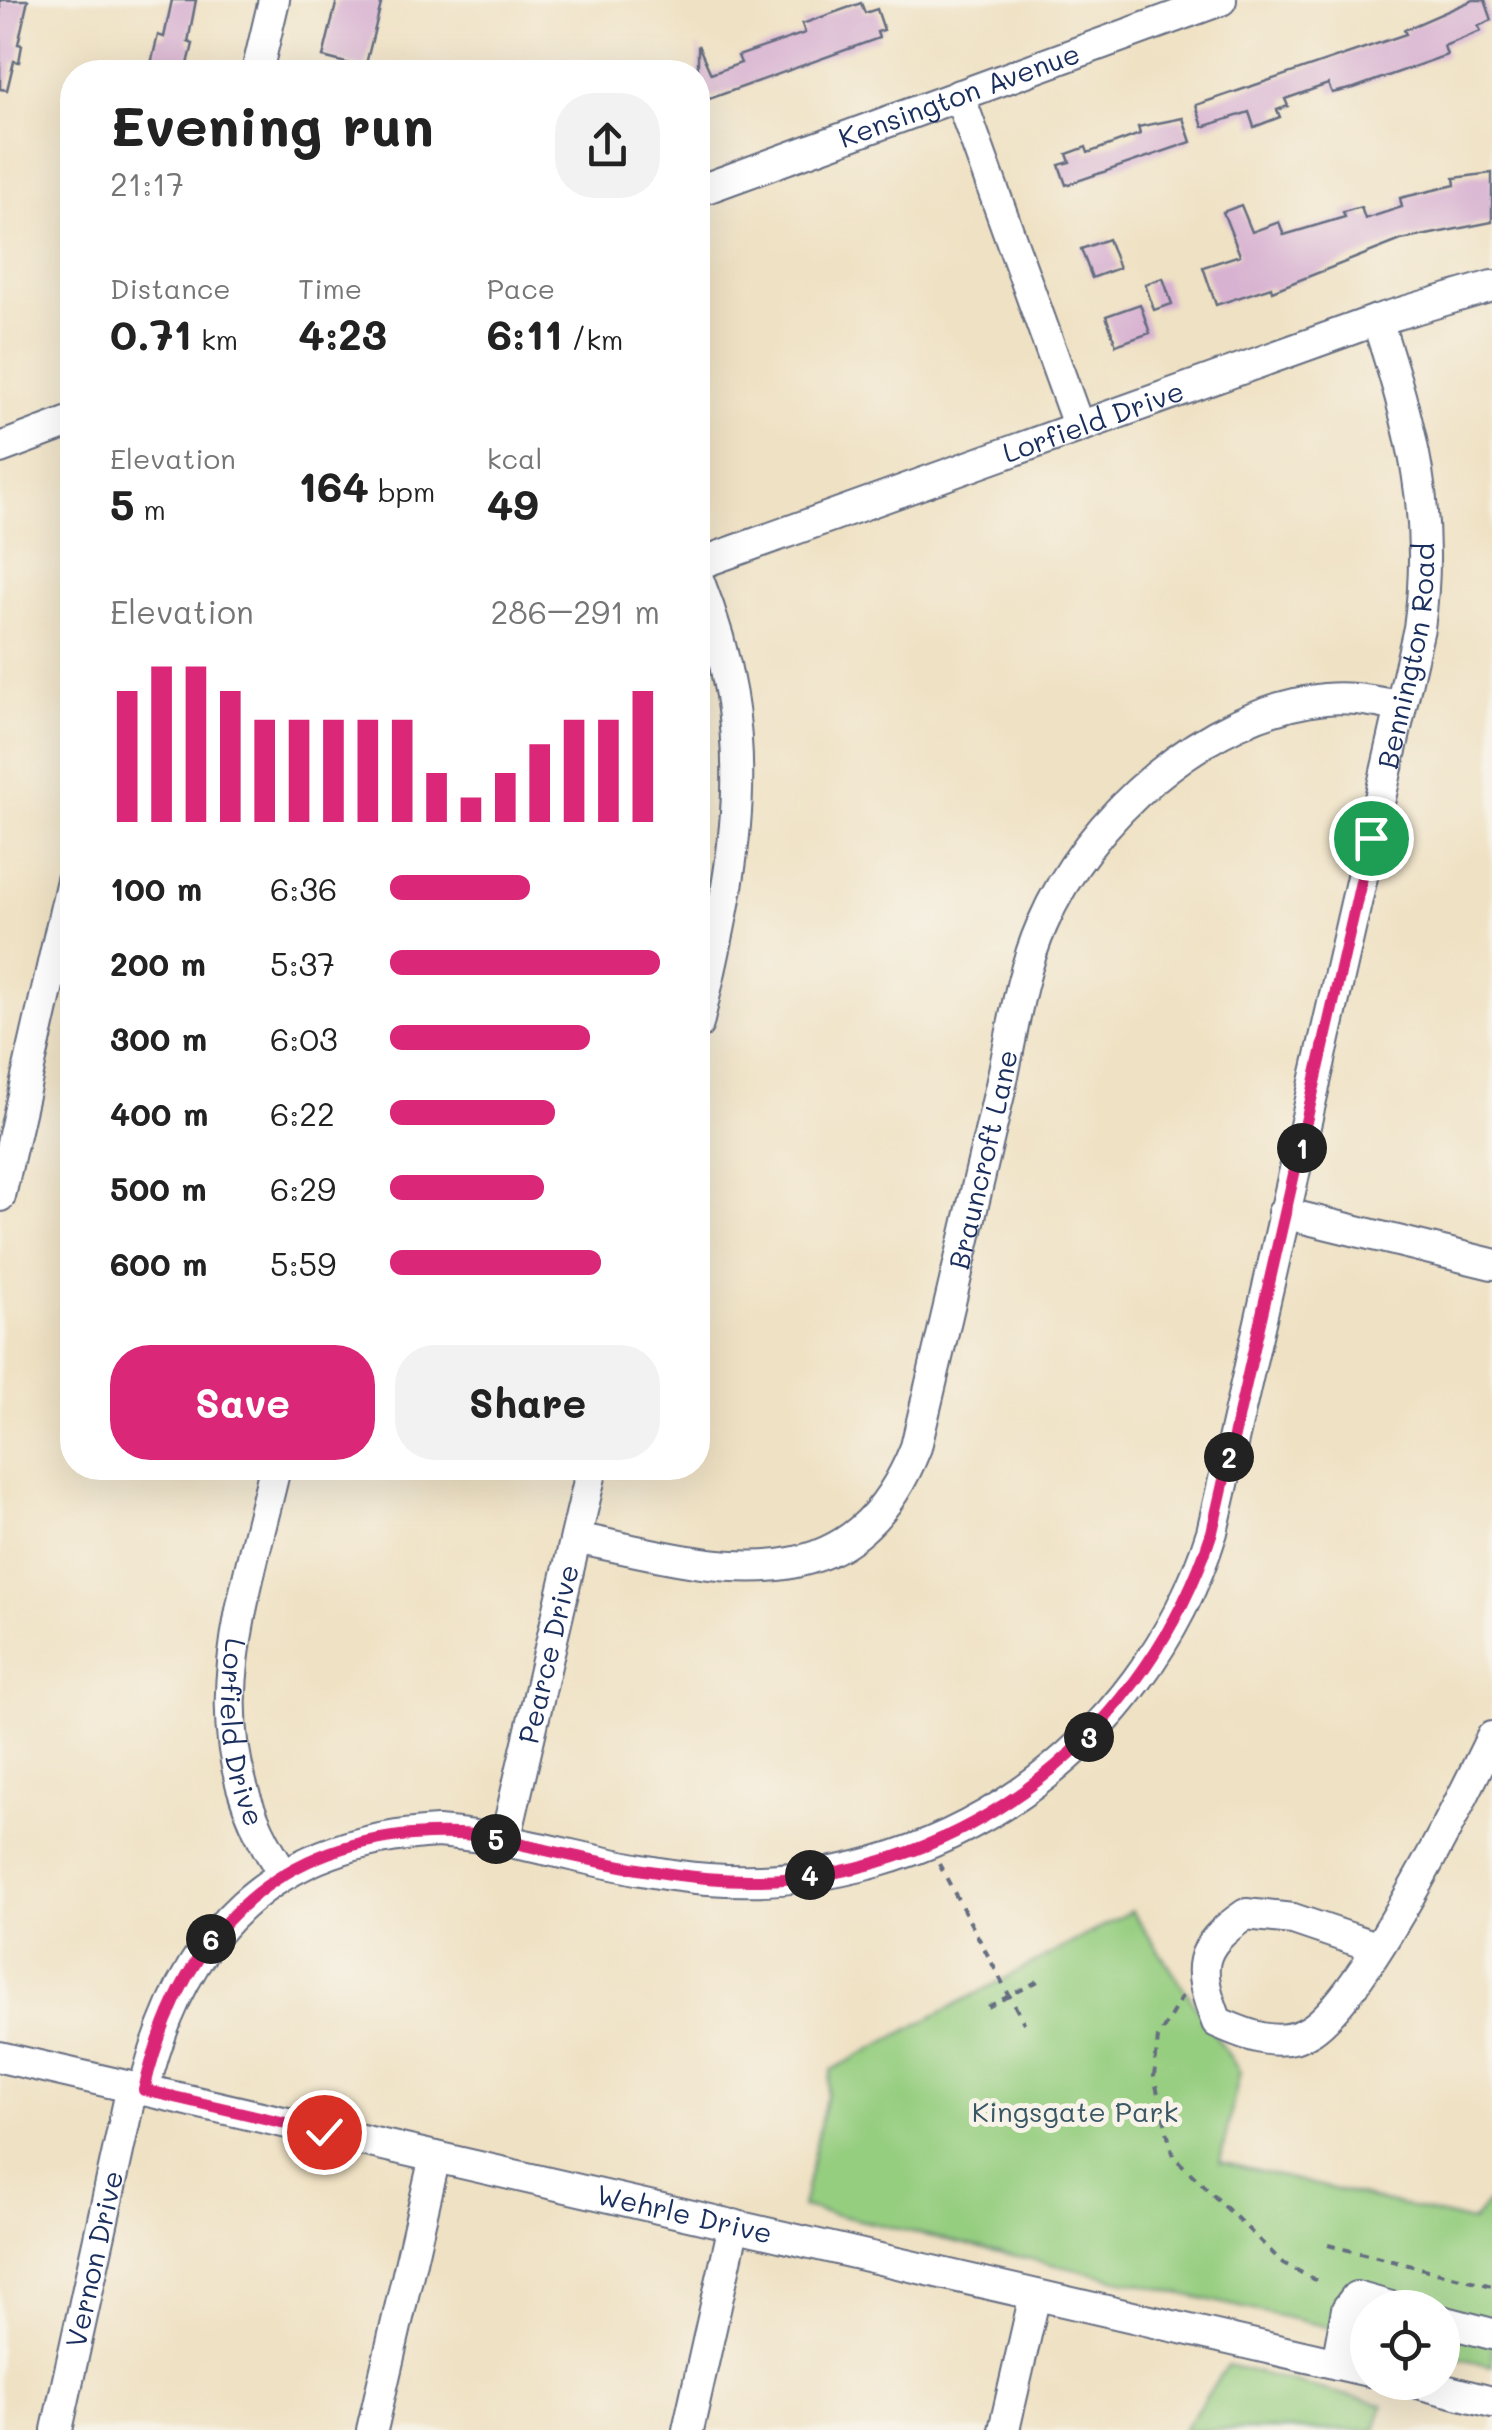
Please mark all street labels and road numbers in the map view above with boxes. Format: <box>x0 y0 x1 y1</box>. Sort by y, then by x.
street label: Kensington Avenue <box>833 34 1084 155</box>
street label: Lorfield Drive <box>997 372 1188 470</box>
street label: Bennington Road <box>1368 543 1441 772</box>
street label: Brauncroft Lane <box>940 1046 1025 1272</box>
street label: Pearce Drive <box>509 1561 586 1747</box>
street label: Lorfield Drive <box>214 1636 273 1831</box>
street label: Vernon Drive <box>57 2167 130 2351</box>
street label: Wehrle Drive <box>593 2175 776 2251</box>

